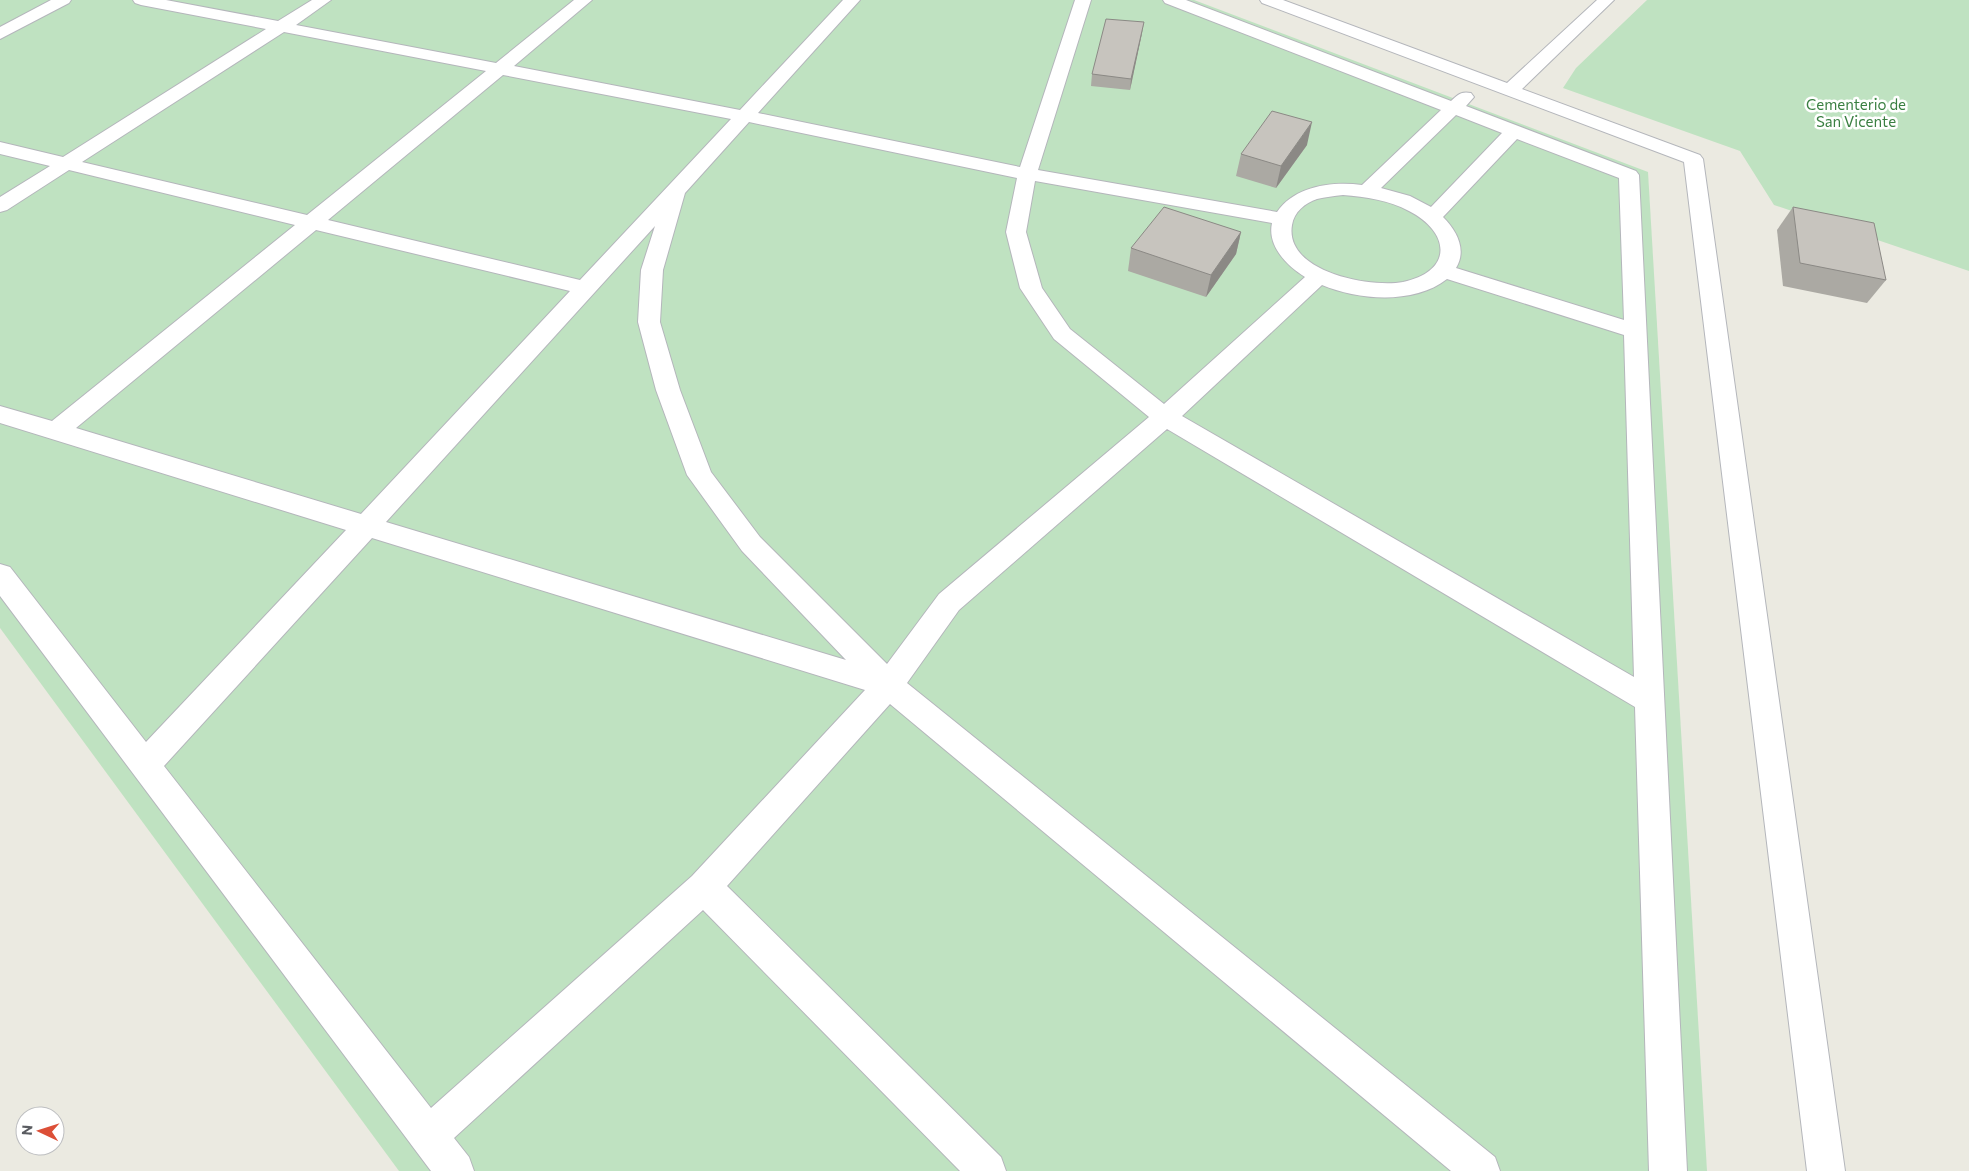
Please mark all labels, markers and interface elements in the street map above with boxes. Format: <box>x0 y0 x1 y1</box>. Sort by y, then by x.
park label: Cementerio de San Vicente <box>1806 95 1906 130</box>
north arrow <box>15 1106 65 1156</box>
text: N <box>18 1124 35 1136</box>

